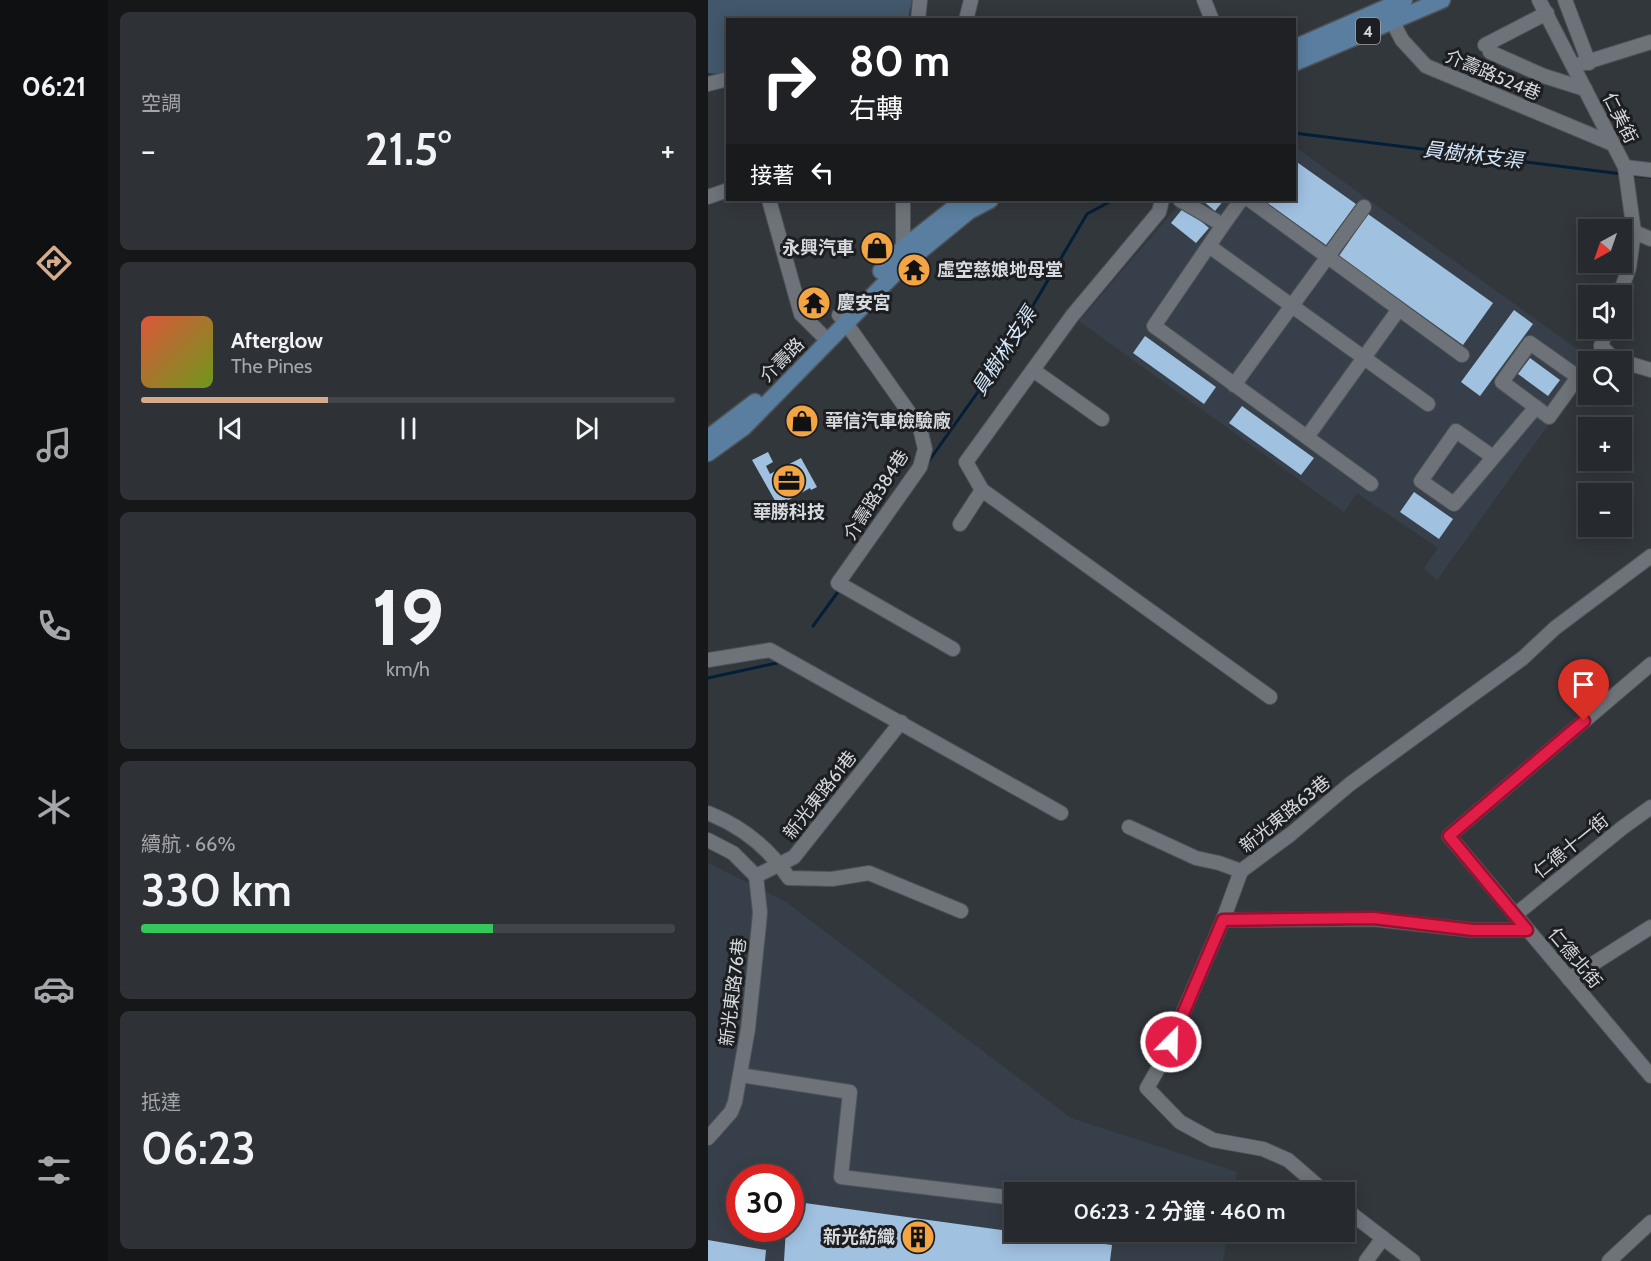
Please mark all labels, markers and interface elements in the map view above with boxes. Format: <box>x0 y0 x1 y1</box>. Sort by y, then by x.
road number: 4 <box>1356 18 1380 44</box>
text: 80 m <box>849 35 950 87</box>
icon: right <box>750 42 828 120</box>
street label: 介壽路524巷 <box>1442 45 1544 105</box>
text: 06:21 <box>22 70 86 103</box>
street label: 仁美街 <box>1598 89 1642 147</box>
text: 空調 <box>141 91 181 115</box>
text: 右轉 <box>849 92 903 125</box>
text: 21.5° <box>365 122 451 176</box>
text: − <box>141 130 156 170</box>
text: + <box>660 130 675 170</box>
water label: 員樹林支渠 <box>1422 137 1527 173</box>
icon: left <box>806 156 839 189</box>
text: 接著 <box>750 162 794 189</box>
north arrow <box>1578 219 1632 273</box>
map controls <box>1578 219 1632 537</box>
shop icon: 永興汽車 <box>859 230 895 266</box>
place label: 永興汽車 <box>782 237 854 259</box>
icon: directions <box>33 242 75 284</box>
temple icon: 虛空慈娘地母堂 <box>896 252 932 288</box>
place label: 虛空慈娘地母堂 <box>937 259 1063 281</box>
temple icon: 慶安宮 <box>796 285 832 321</box>
button: sound <box>1578 285 1632 339</box>
place label: 慶安宮 <box>837 292 891 314</box>
water label: 員樹林支渠 <box>967 300 1043 399</box>
text: Afterglow <box>231 327 323 354</box>
street label: 介壽路 <box>755 333 809 387</box>
button: search <box>1578 351 1632 405</box>
text: The Pines <box>231 354 312 378</box>
shop icon: 華信汽車檢驗廠 <box>784 403 820 439</box>
place label: 華信汽車檢驗廠 <box>825 410 951 432</box>
icon: previous <box>214 412 247 445</box>
icon: pause <box>392 412 425 445</box>
icon: next <box>570 412 603 445</box>
button: + <box>1578 417 1632 471</box>
icon: music <box>33 424 75 466</box>
street label: 介壽路384巷 <box>839 446 913 544</box>
office icon: 華勝科技 <box>771 463 807 499</box>
button: − <box>1578 483 1632 537</box>
place label: 華勝科技 <box>753 501 825 523</box>
text: 19 <box>372 570 444 665</box>
icon: phone <box>33 605 75 647</box>
text: km/h <box>386 657 430 681</box>
pin <box>1558 659 1609 721</box>
icon: arrive <box>1567 668 1600 701</box>
street label: 新光東路61巷 <box>779 746 861 844</box>
street label: 新光東路63巷 <box>1235 771 1335 857</box>
icon: climate <box>33 786 75 828</box>
street label: 仁德十一街 <box>1529 809 1613 883</box>
text: 續航 · 66% <box>141 832 235 856</box>
text: 330 km <box>141 863 292 917</box>
street label: 仁德北街 <box>1543 923 1607 993</box>
street label: 新光東路76巷 <box>715 937 751 1047</box>
icon: car <box>33 968 75 1010</box>
position arrow <box>1139 1010 1203 1074</box>
text: 抵達 <box>141 1090 181 1114</box>
text: 06:23 <box>141 1121 256 1175</box>
icon: filters <box>33 1149 75 1191</box>
speed limit sign: 30 <box>726 1164 804 1242</box>
text: 06:23 · 2 分鐘 · 460 m <box>1073 1198 1286 1225</box>
building icon: 新光紡織 <box>900 1219 936 1255</box>
place label: 新光紡織 <box>823 1226 895 1248</box>

